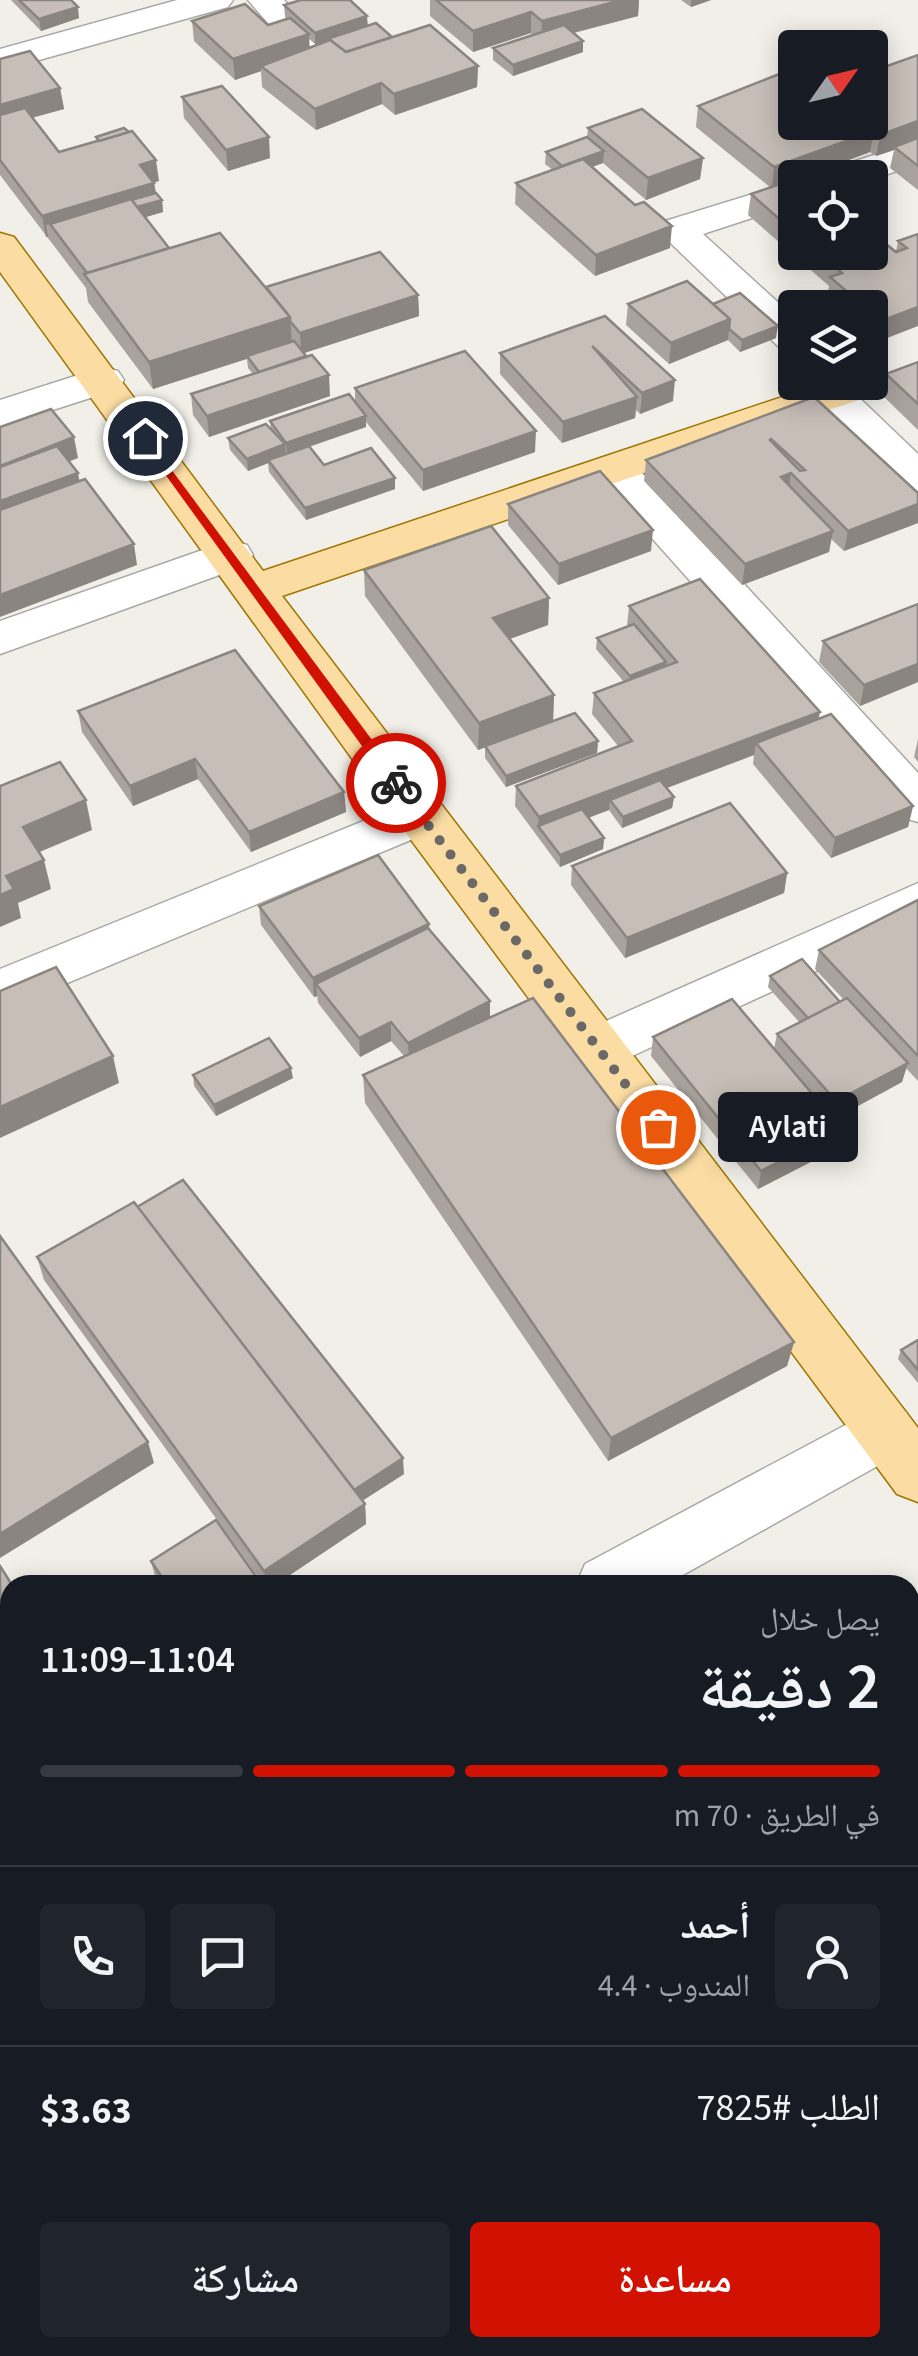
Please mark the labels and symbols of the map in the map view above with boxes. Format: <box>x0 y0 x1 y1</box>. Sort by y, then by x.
north arrow <box>778 30 888 140</box>
pin <box>103 396 188 481</box>
courier <box>346 733 446 833</box>
pin <box>616 1085 701 1170</box>
callout: Aylati <box>718 1092 858 1162</box>

